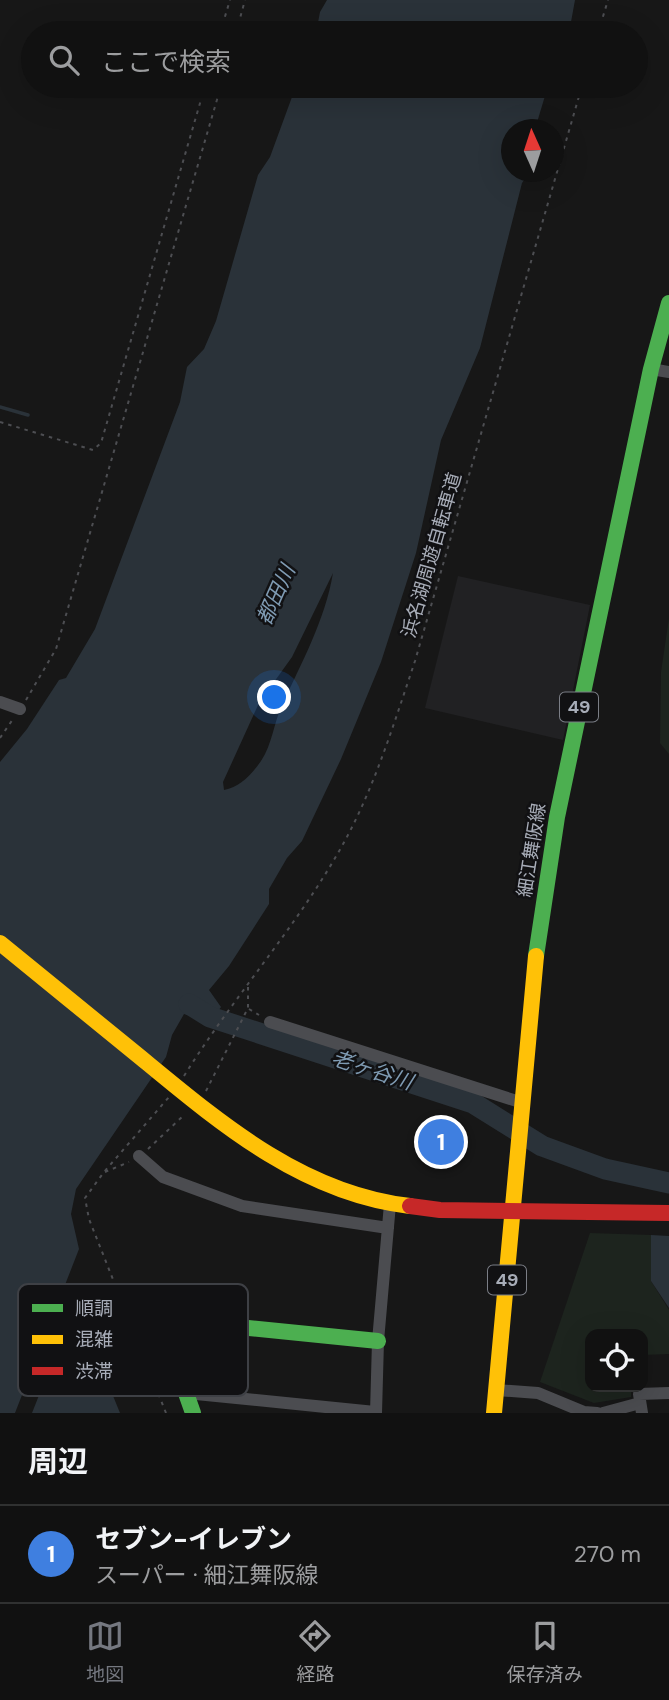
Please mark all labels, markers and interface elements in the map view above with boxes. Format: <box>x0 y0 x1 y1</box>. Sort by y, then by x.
search box <box>21 21 648 98</box>
icon: search <box>45 41 83 79</box>
text: ここで検索 <box>101 45 231 79</box>
north arrow <box>501 119 564 182</box>
street label: 浜名湖周遊自転車道 <box>396 469 467 641</box>
water label: 都田川 <box>250 559 302 629</box>
your location <box>257 680 291 714</box>
road number: 49 <box>560 692 598 722</box>
street label: 細江舞阪線 <box>512 801 551 899</box>
water label: 老ヶ谷川 <box>328 1044 418 1097</box>
pin: 1 <box>418 1116 464 1168</box>
road number: 49 <box>488 1266 526 1294</box>
legend <box>18 1284 248 1396</box>
text: 順調 <box>75 1296 113 1321</box>
text: 混雑 <box>75 1327 113 1352</box>
map controls <box>585 1329 648 1392</box>
button: locate <box>585 1329 648 1392</box>
text: 渋滞 <box>75 1359 113 1384</box>
text: 周辺 <box>28 1442 88 1481</box>
text: セブン-イレブン <box>95 1522 292 1556</box>
text: 1 <box>47 1539 55 1569</box>
text: 270 m <box>574 1539 641 1569</box>
text: スーパー · 細江舞阪線 <box>95 1560 319 1590</box>
tab: 地図 <box>86 1617 124 1687</box>
tab: 経路 <box>296 1617 335 1687</box>
tab: 保存済み <box>507 1617 583 1687</box>

